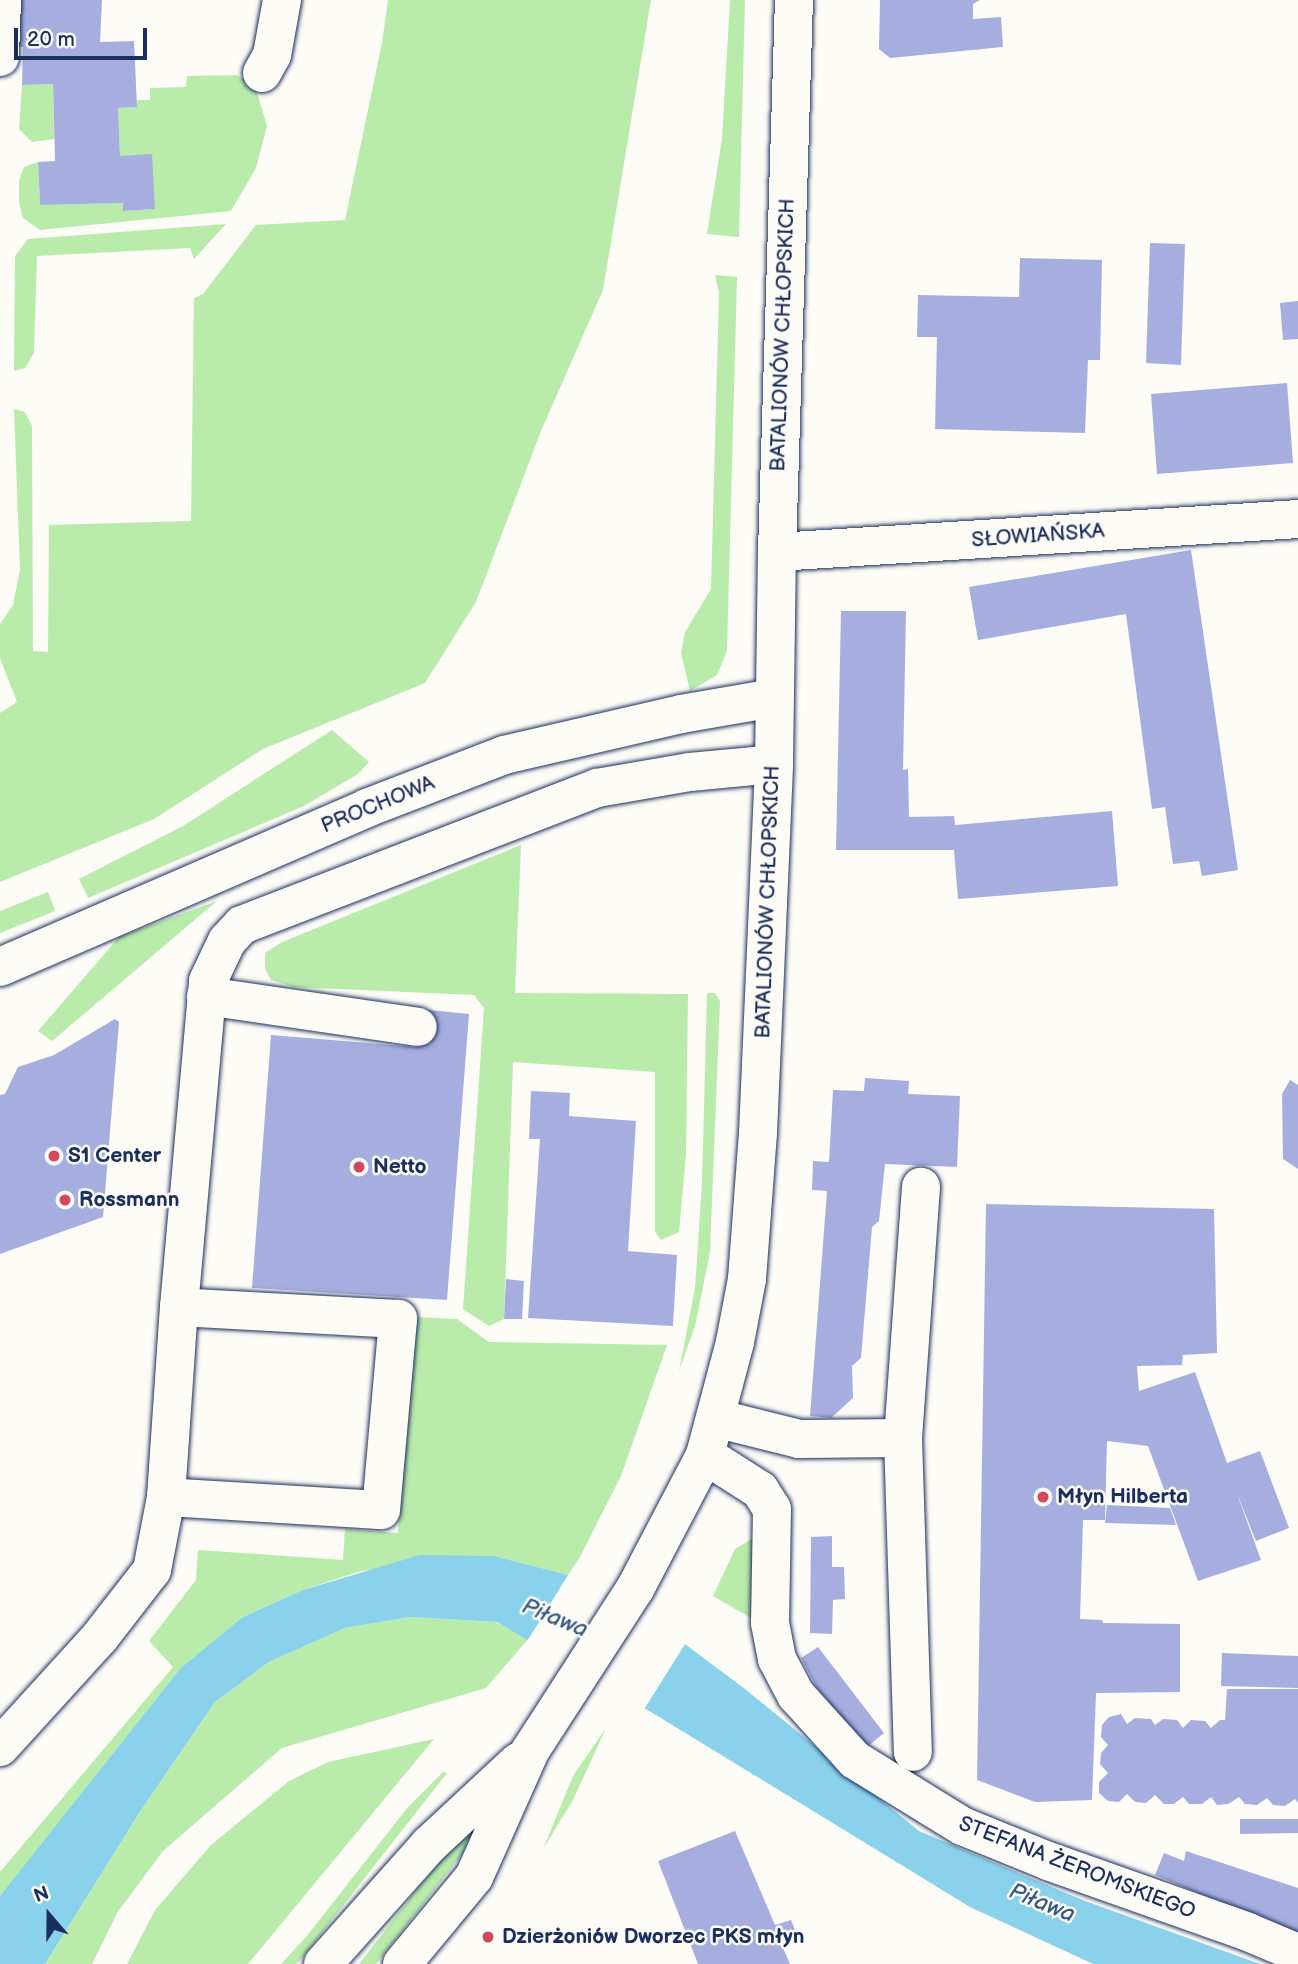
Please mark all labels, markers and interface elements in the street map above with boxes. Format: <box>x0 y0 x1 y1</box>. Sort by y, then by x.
scale bar <box>18 14 150 58</box>
text: 20 m <box>27 27 75 52</box>
street label: BATALIONÓW CHŁOPSKICH <box>766 198 800 472</box>
street label: SŁOWIAŃSKA <box>971 519 1105 553</box>
street label: BATALIONÓW CHŁOPSKICH <box>751 765 785 1039</box>
street label: PROCHOWA <box>318 771 438 839</box>
place label: S1 Center <box>68 1143 161 1169</box>
marker: S1 Center <box>46 1148 62 1164</box>
place label: Netto <box>373 1154 427 1180</box>
marker: Netto <box>351 1159 367 1175</box>
place label: Rossmann <box>79 1187 179 1213</box>
marker: Rossmann <box>57 1192 73 1208</box>
place label: Młyn Hilberta <box>1057 1484 1188 1510</box>
marker: Młyn Hilberta <box>1035 1489 1051 1505</box>
water label: Piława <box>518 1592 592 1644</box>
street label: STEFANA ŻEROMSKIEGO <box>955 1811 1199 1925</box>
water label: Piława <box>1005 1877 1079 1929</box>
north arrow <box>14 1880 84 1950</box>
text: N <box>31 1882 52 1908</box>
place label: Dzierżoniów Dworzec PKS młyn <box>502 1924 804 1950</box>
marker: Dzierżoniów Dworzec PKS młyn <box>480 1929 496 1945</box>

